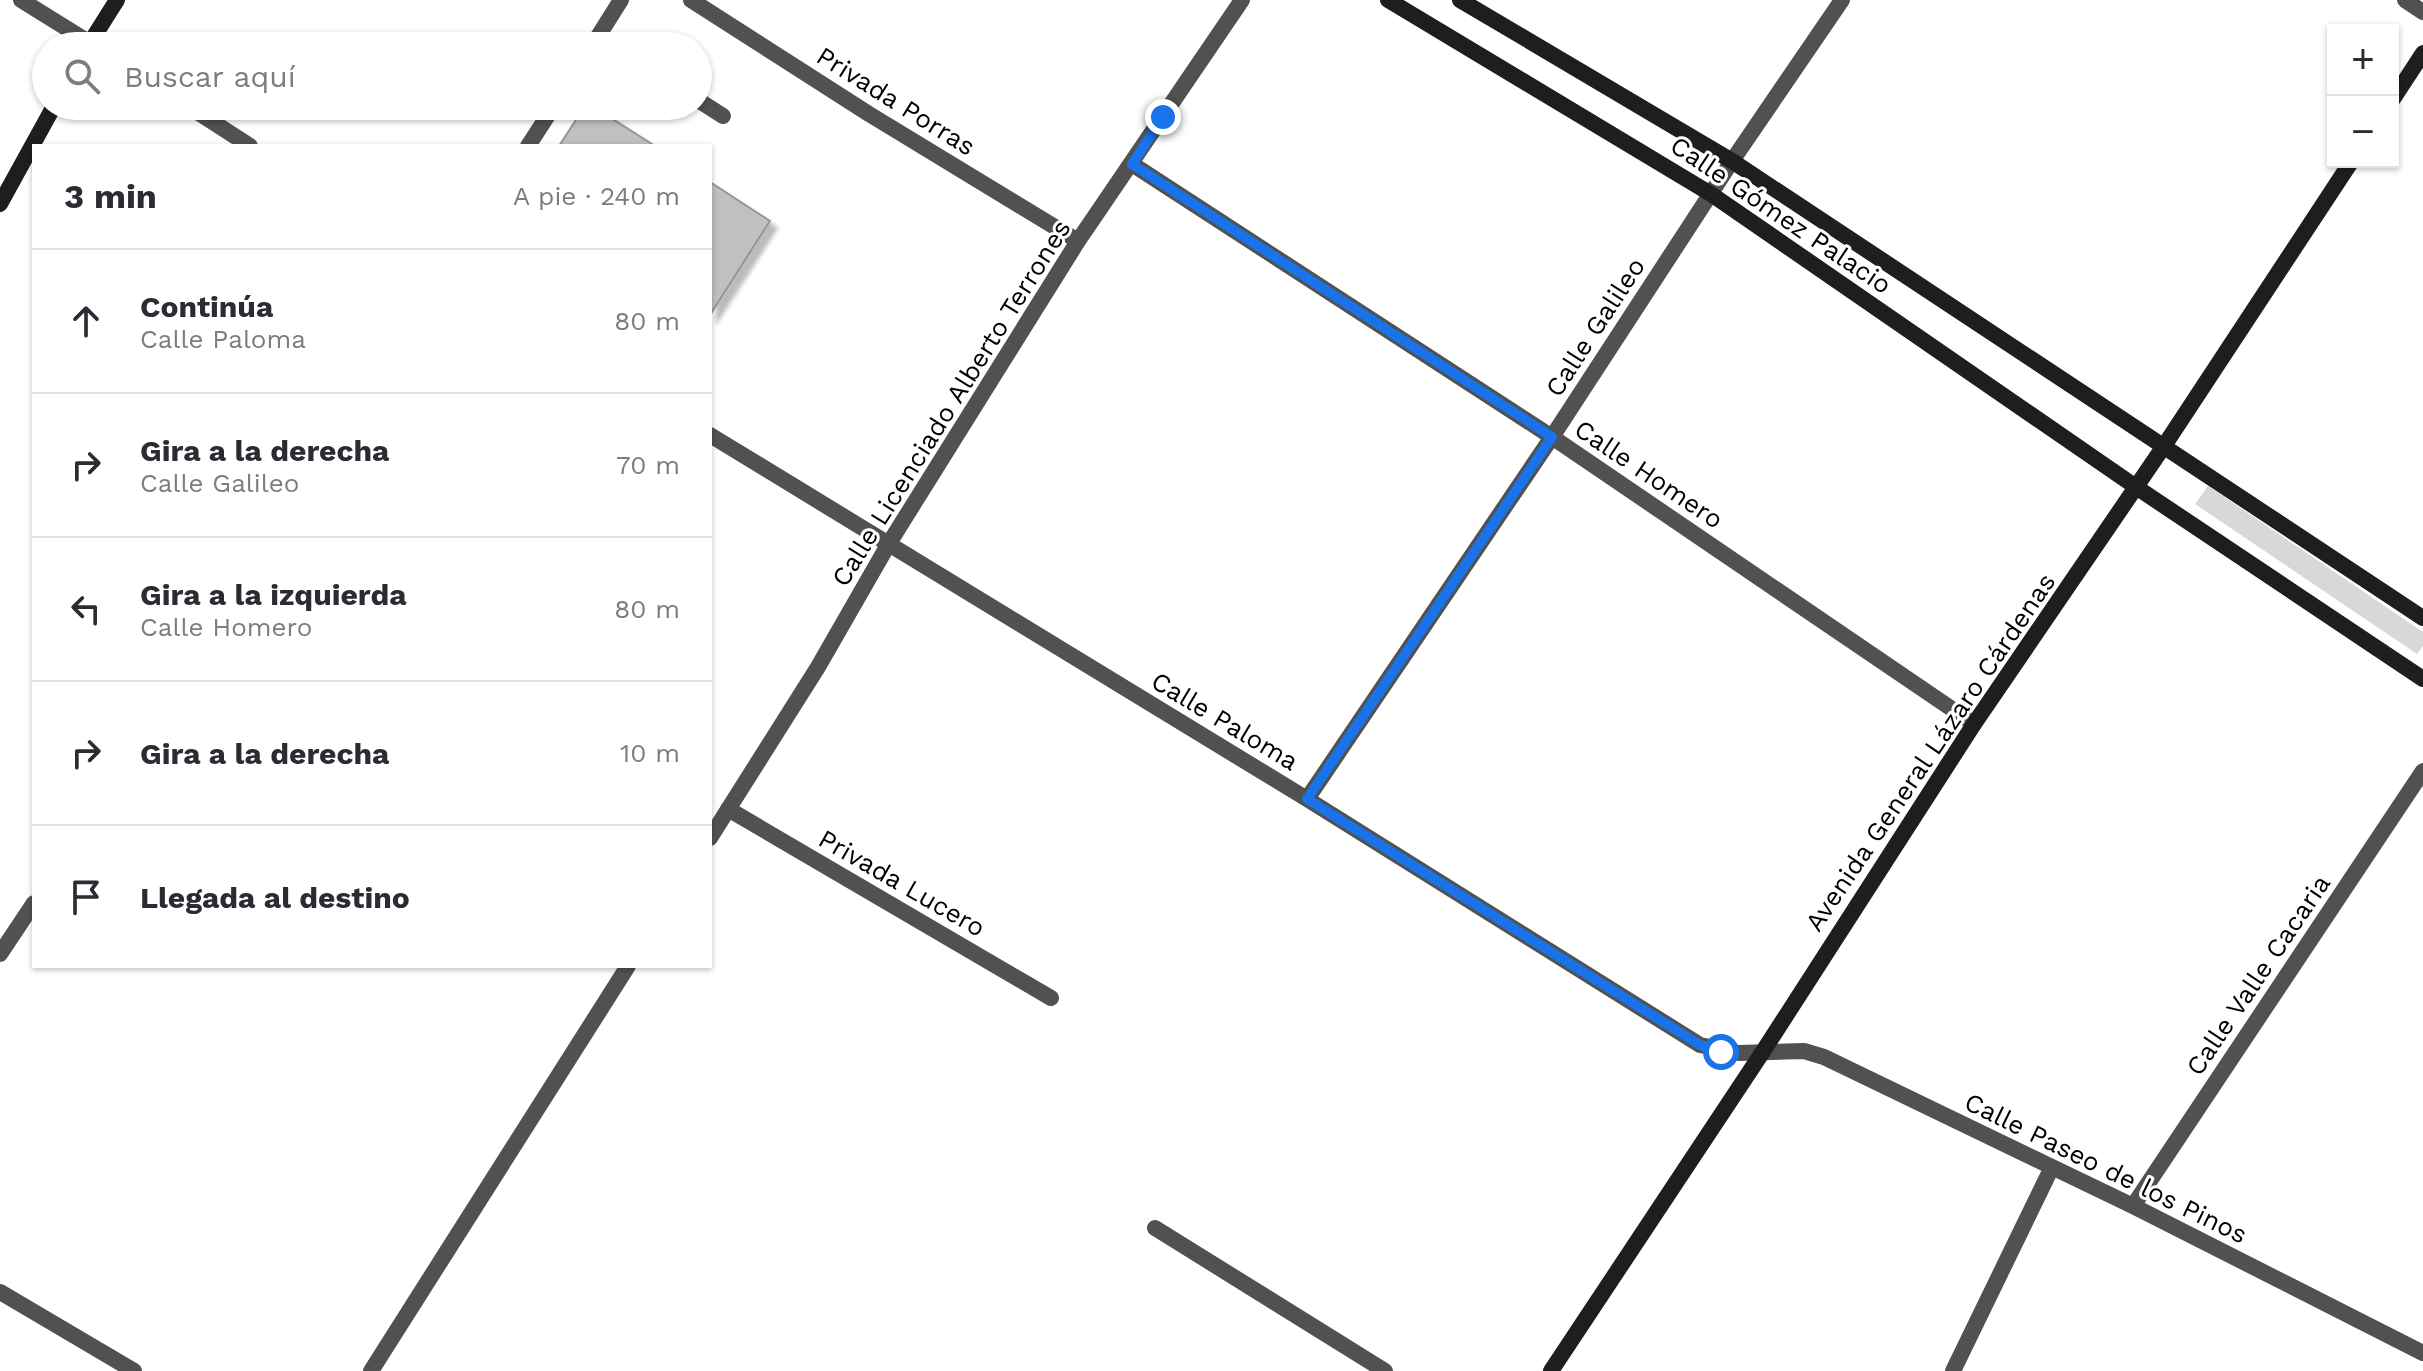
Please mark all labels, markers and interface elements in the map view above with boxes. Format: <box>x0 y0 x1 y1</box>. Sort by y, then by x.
map controls <box>2327 24 2399 168</box>
button: + <box>2327 24 2399 96</box>
search box <box>32 32 712 120</box>
street label: Privada Porras <box>811 40 981 162</box>
icon: search <box>60 54 104 98</box>
text: Buscar aquí <box>124 59 296 94</box>
button: − <box>2327 96 2399 168</box>
route end <box>1145 99 1181 135</box>
street label: Calle Gómez Palacio <box>1665 130 1897 300</box>
text: 3 min <box>64 176 157 216</box>
text: A pie · 240 m <box>513 181 680 211</box>
street label: Calle Licenciado Alberto Terrones <box>825 214 1077 592</box>
street label: Calle Galileo <box>1539 252 1651 402</box>
text: Continúa <box>140 289 273 324</box>
icon: ahead <box>64 299 108 343</box>
text: 80 m <box>614 306 680 336</box>
text: Calle Paloma <box>140 324 306 354</box>
street label: Calle Homero <box>1569 413 1729 535</box>
text: Gira a la derecha <box>140 433 389 468</box>
icon: right <box>64 443 108 487</box>
text: 70 m <box>616 450 680 480</box>
text: Calle Galileo <box>140 468 299 498</box>
street label: Avenida General Lázaro Cárdenas <box>1799 567 2061 937</box>
text: Gira a la izquierda <box>140 577 407 612</box>
icon: left <box>64 587 108 631</box>
text: 80 m <box>614 594 680 624</box>
text: Calle Homero <box>140 612 312 642</box>
street label: Calle Paloma <box>1146 665 1304 777</box>
icon: right <box>64 731 108 775</box>
text: Gira a la derecha <box>140 736 389 771</box>
text: 10 m <box>620 738 680 768</box>
street label: Privada Lucero <box>813 823 991 943</box>
street label: Calle Valle Cacaria <box>2180 869 2336 1081</box>
icon: arrive <box>64 875 108 919</box>
text: Llegada al destino <box>140 880 410 915</box>
route start <box>1703 1034 1739 1070</box>
street label: Calle Paseo de los Pinos <box>1960 1086 2252 1250</box>

